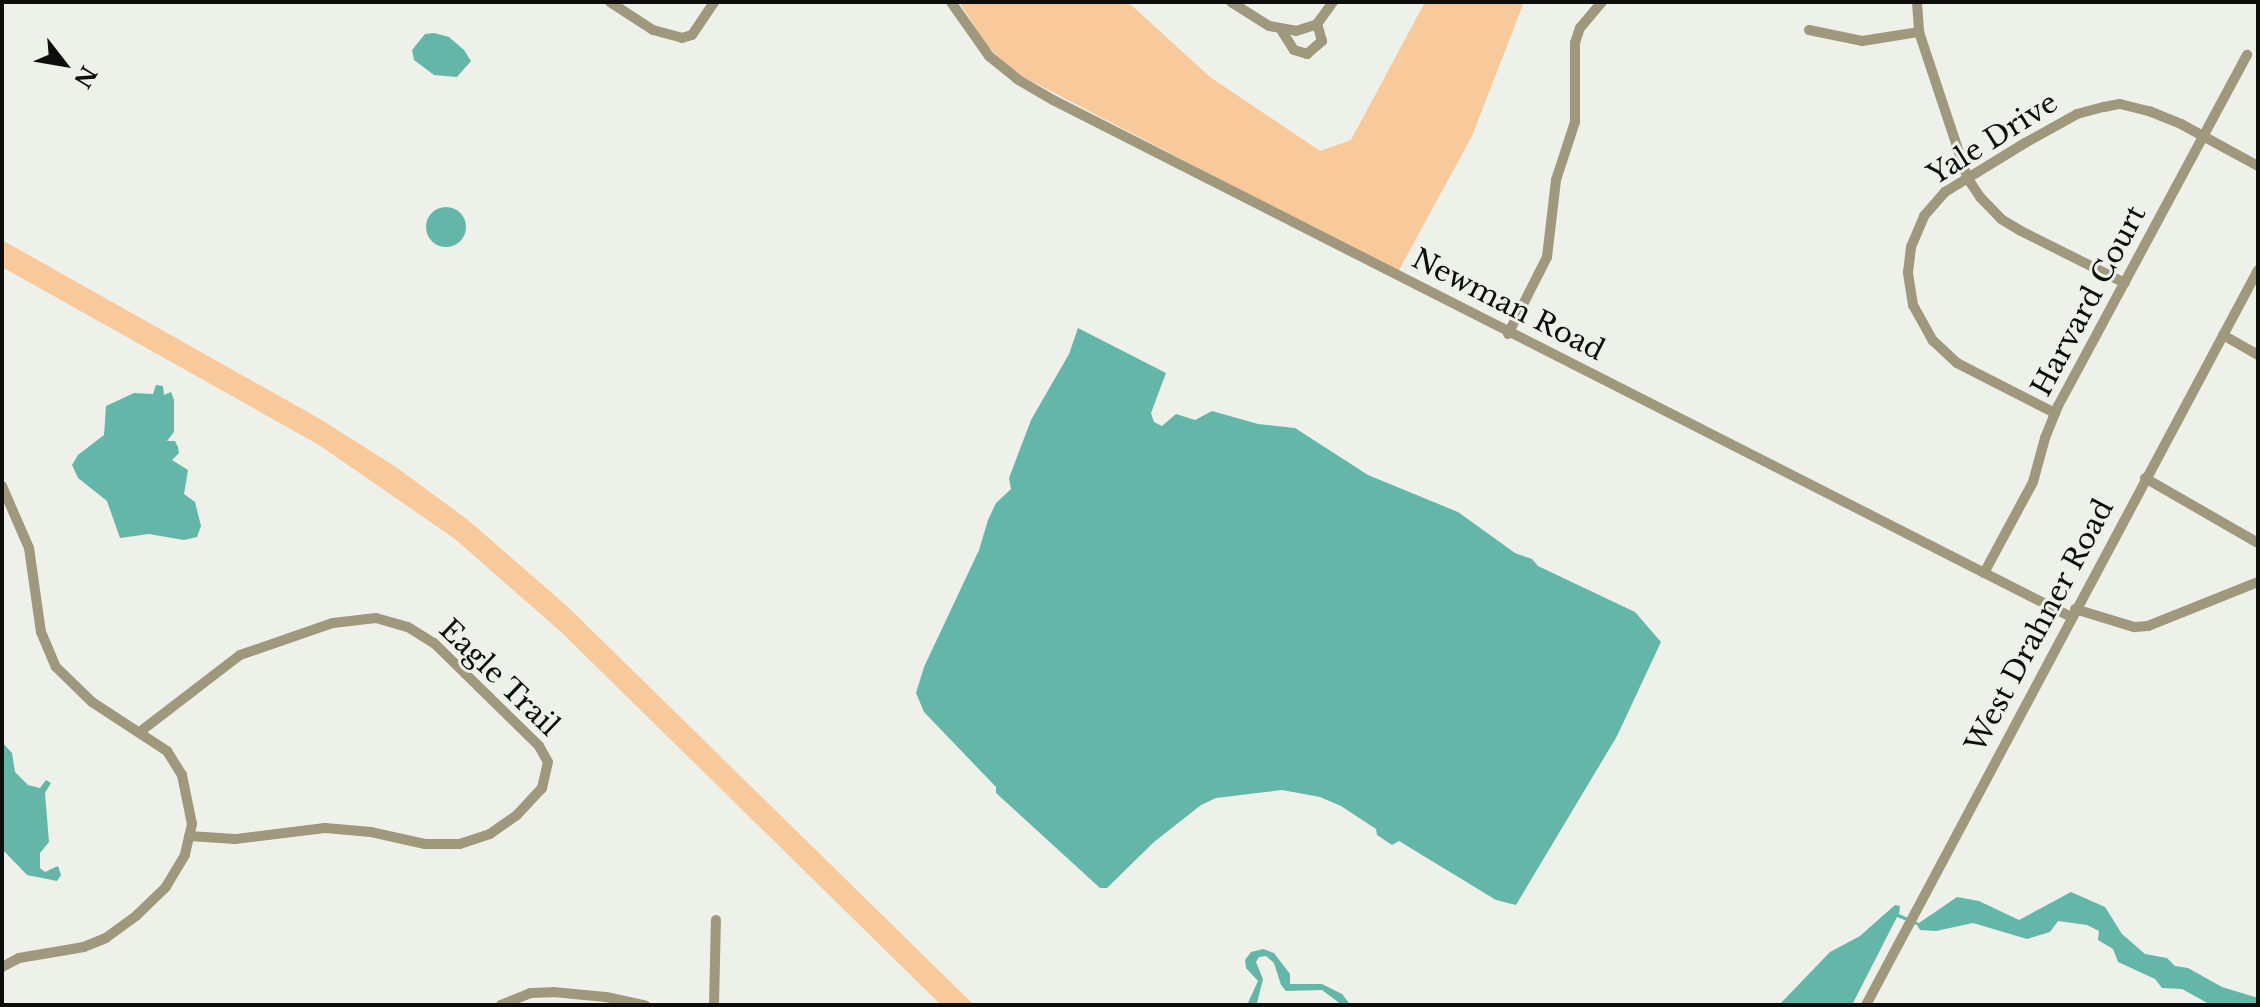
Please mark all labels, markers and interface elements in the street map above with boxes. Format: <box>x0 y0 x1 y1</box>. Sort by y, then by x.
north arrow <box>24 24 104 104</box>
text: N <box>68 61 102 92</box>
street label: Yale Drive <box>1922 86 2064 192</box>
street label: Harvard Court <box>2025 200 2153 402</box>
street label: Newman Road <box>1406 242 1610 368</box>
street label: West Drahner Road <box>1959 493 2121 759</box>
street label: Eagle Trail <box>432 613 566 743</box>

